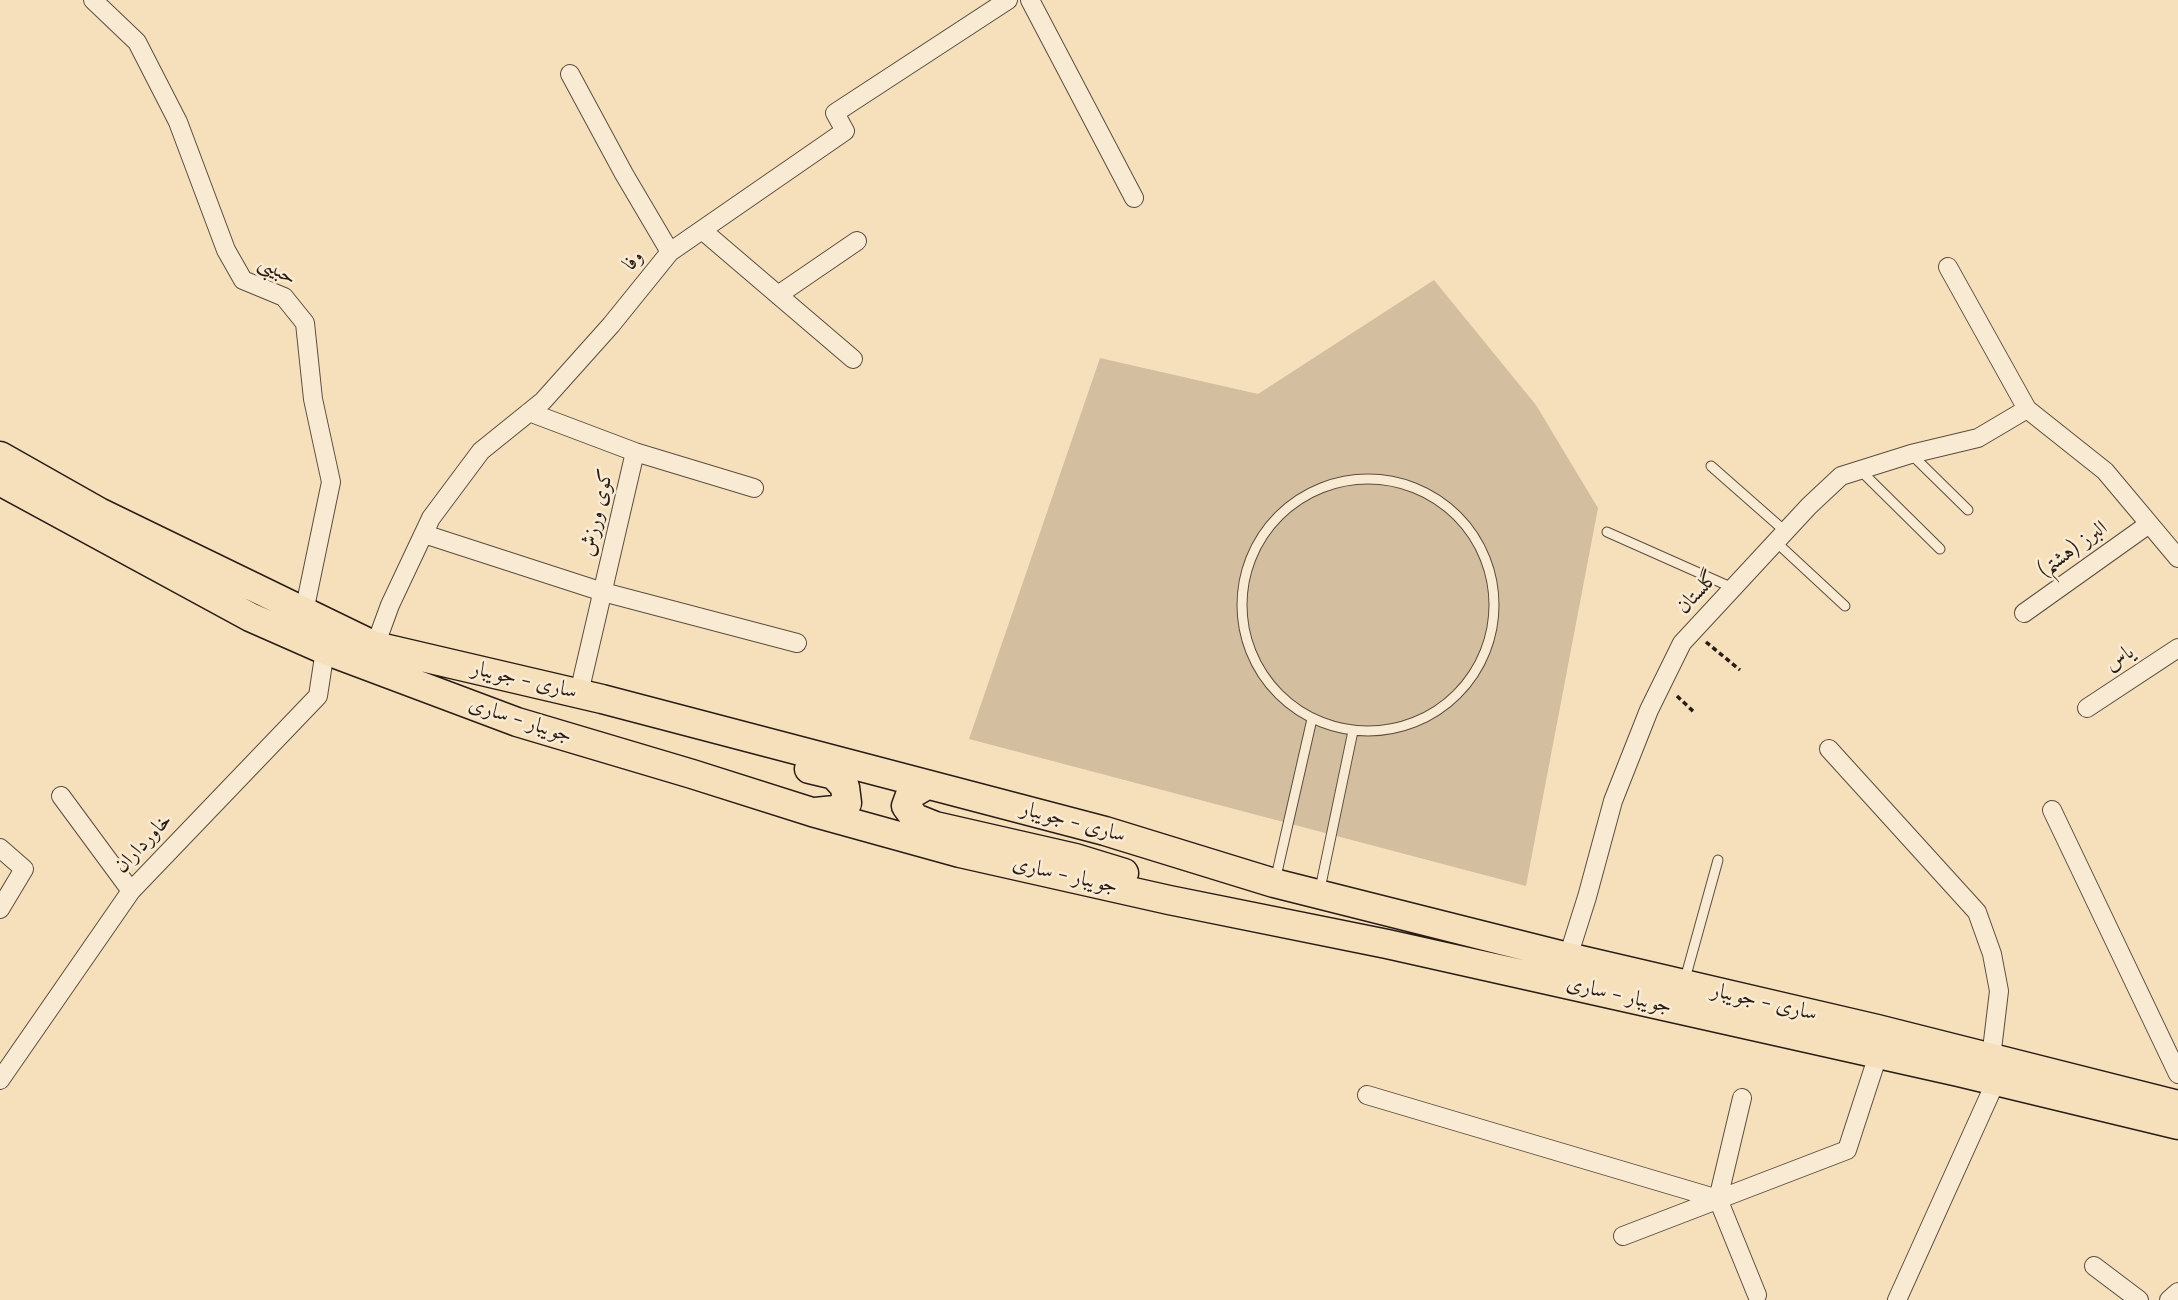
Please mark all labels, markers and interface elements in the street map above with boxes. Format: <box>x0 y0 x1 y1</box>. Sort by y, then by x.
street label: وفا <box>618 246 650 276</box>
street label: حبیبی <box>254 250 300 292</box>
street label: کوی ورزش <box>576 467 620 559</box>
street label: البرز (هشتم) <box>2033 516 2113 584</box>
street label: گلستان <box>1672 566 1724 620</box>
street label: یاس <box>2101 640 2139 678</box>
street label: ساری - جویبار <box>469 657 579 705</box>
street label: جویبار - ساری <box>465 692 575 750</box>
street label: ساری - جویبار <box>1018 797 1128 849</box>
street label: خاورداران <box>110 809 178 879</box>
street label: جویبار - ساری <box>1010 852 1120 900</box>
street label: جویبار - ساری <box>1564 972 1674 1020</box>
street label: ساری - جویبار <box>1709 979 1819 1027</box>

